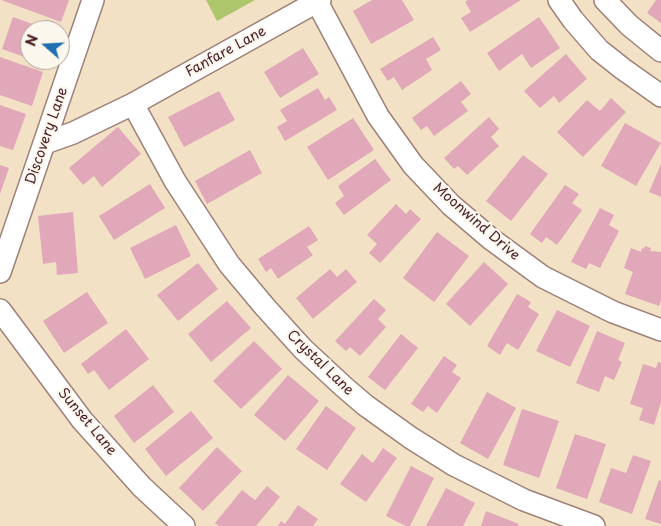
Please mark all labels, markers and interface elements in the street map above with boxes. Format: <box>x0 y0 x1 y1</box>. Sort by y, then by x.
north arrow <box>20 20 70 70</box>
street label: Fanfare Lane <box>183 23 269 81</box>
text: N <box>20 32 43 49</box>
street label: Discovery Lane <box>22 85 72 187</box>
street label: Moonwind Drive <box>429 180 523 264</box>
street label: Crystal Lane <box>283 327 357 399</box>
street label: Sunset Lane <box>54 385 120 459</box>

